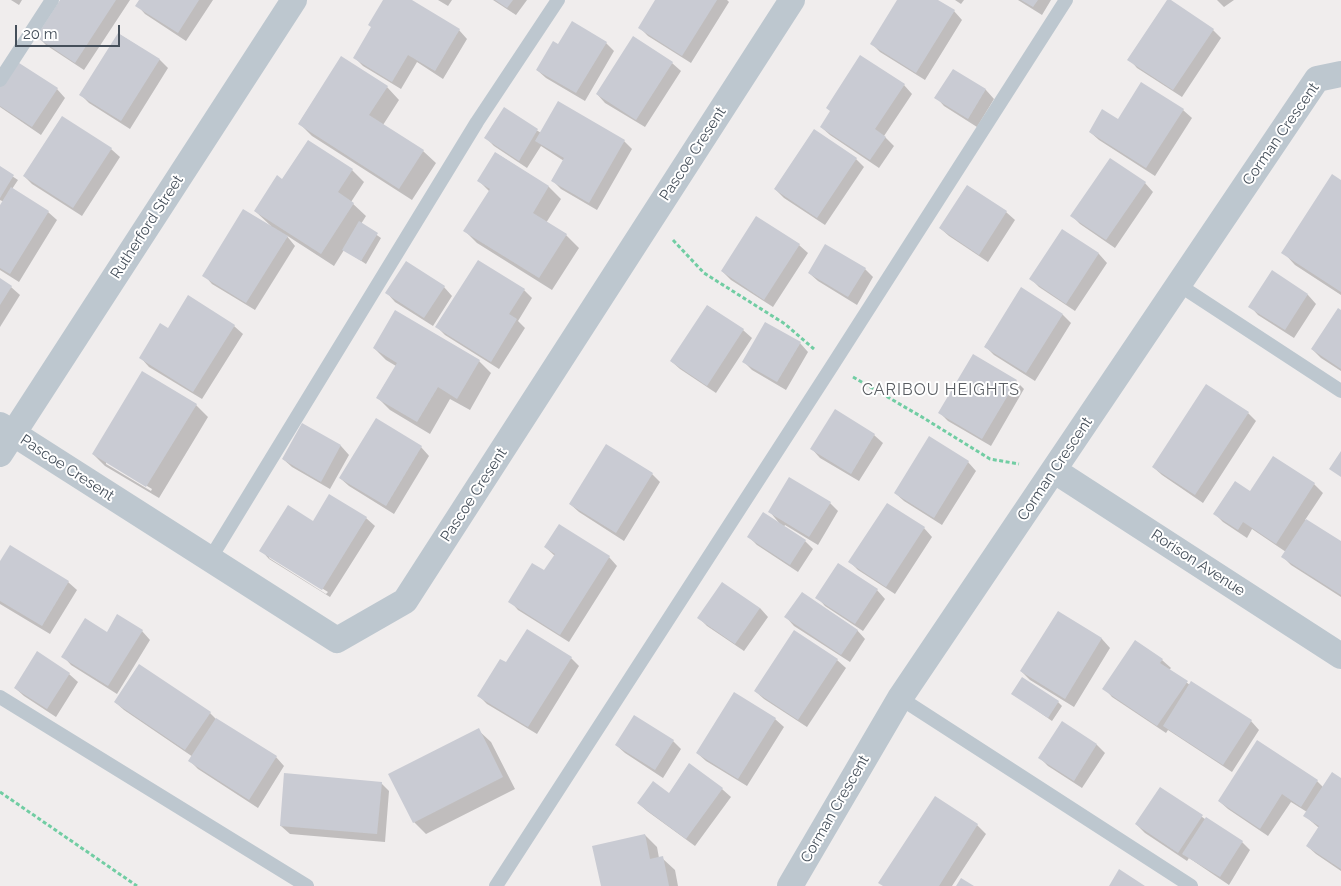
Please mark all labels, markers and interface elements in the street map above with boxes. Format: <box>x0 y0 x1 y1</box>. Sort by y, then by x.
scale bar <box>18 15 122 47</box>
text: 20 m <box>23 25 58 43</box>
street label: Corman Crescent <box>1239 79 1323 189</box>
street label: Pascoe Cresent <box>656 104 730 204</box>
street label: Rutherford Street <box>107 172 187 282</box>
district label: CARIBOU HEIGHTS <box>860 380 1022 400</box>
street label: Corman Crescent <box>1014 414 1096 524</box>
street label: Pascoe Cresent <box>17 431 117 505</box>
street label: Pascoe Cresent <box>437 445 511 545</box>
street label: Rorison Avenue <box>1148 526 1248 600</box>
street label: Corman Crescent <box>797 752 873 866</box>

